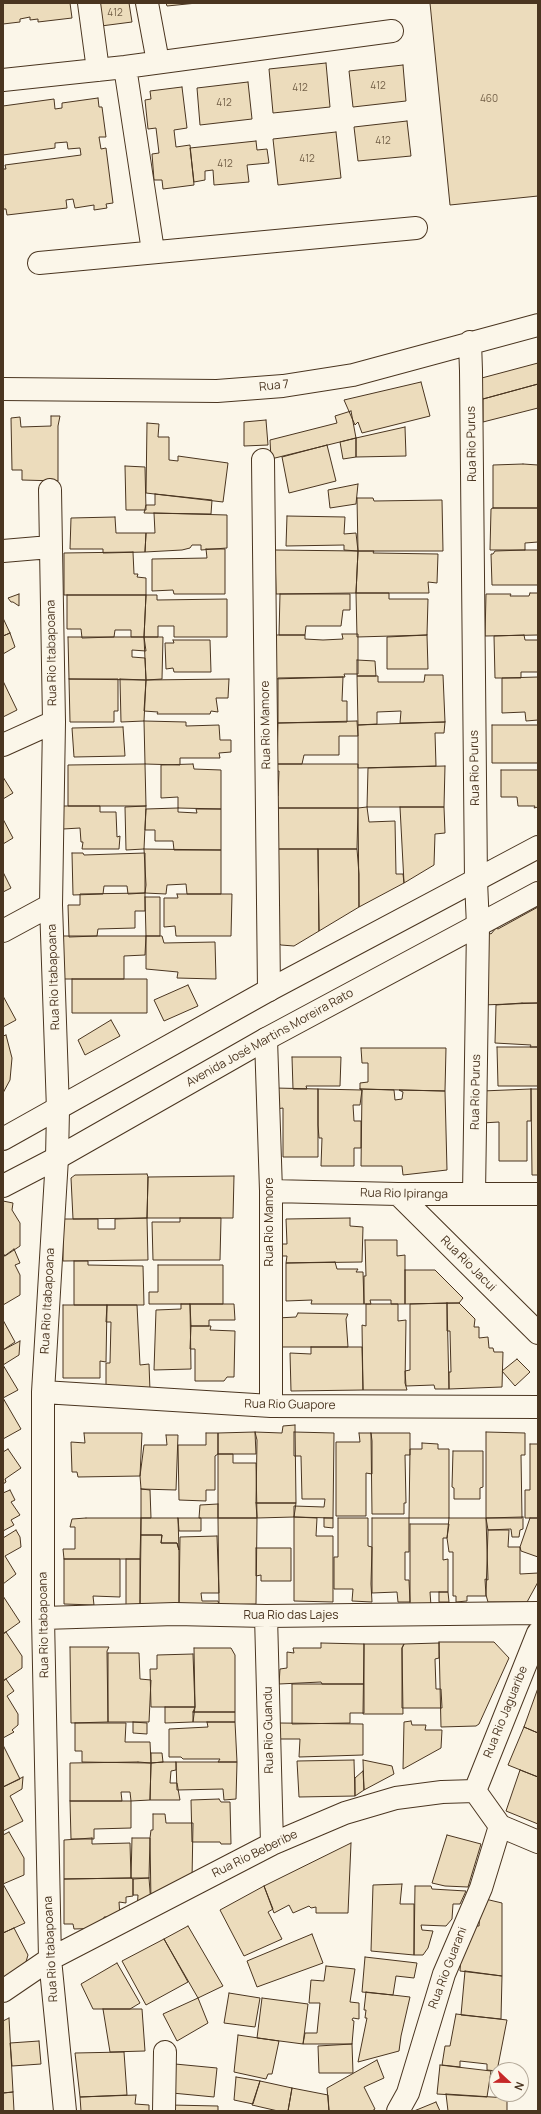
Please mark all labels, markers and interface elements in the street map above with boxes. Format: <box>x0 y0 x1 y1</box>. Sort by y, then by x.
house number: 412 <box>107 7 123 19</box>
house number: 412 <box>370 80 386 92</box>
house number: 412 <box>292 82 308 94</box>
house number: 460 <box>480 93 498 105</box>
house number: 412 <box>216 97 232 109</box>
house number: 412 <box>375 135 391 147</box>
house number: 412 <box>299 153 315 165</box>
house number: 412 <box>217 158 233 170</box>
street label: Rua 7 <box>258 377 290 395</box>
street label: Rua Rio Purus <box>464 406 480 482</box>
street label: Rua Rio Itabapoana <box>44 600 60 706</box>
street label: Rua Rio Mamore <box>258 680 274 770</box>
street label: Rua Rio Purus <box>467 730 483 806</box>
street label: Rua Rio Itabapoana <box>45 924 63 1030</box>
street label: Avenida José Martins Moreira Rato <box>184 986 356 1090</box>
street label: Rua Rio Purus <box>468 1054 484 1130</box>
street label: Rua Rio Mamore <box>263 1178 277 1266</box>
street label: Rua Rio Ipiranga <box>360 1186 448 1202</box>
street label: Rua Rio Jacui <box>437 1233 499 1295</box>
street label: Rua Rio Itabapoana <box>38 1248 58 1354</box>
street label: Rua Rio Guapore <box>244 1397 336 1413</box>
street label: Rua Rio Itabapoana <box>36 1572 52 1678</box>
street label: Rua Rio das Lajes <box>243 1609 339 1623</box>
street label: Rua Rio Jaguaribe <box>481 1664 531 1760</box>
street label: Rua Rio Guandu <box>261 1686 277 1774</box>
street label: Rua Rio Beberibe <box>210 1827 300 1881</box>
street label: Rua Rio Itabapoana <box>41 1896 61 2002</box>
street label: Rua Rio Guarani <box>426 1925 470 2011</box>
north arrow <box>489 2062 529 2102</box>
text: N <box>511 2080 528 2093</box>

